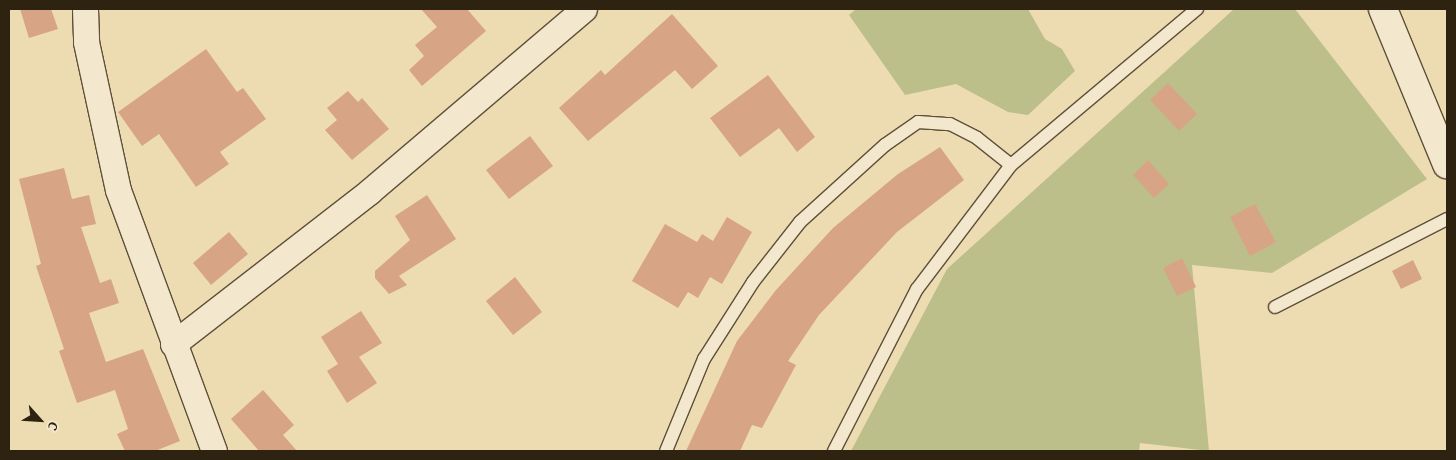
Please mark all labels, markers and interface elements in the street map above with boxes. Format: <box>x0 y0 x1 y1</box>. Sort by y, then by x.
north arrow <box>15 395 65 445</box>
text: С <box>43 419 64 435</box>

